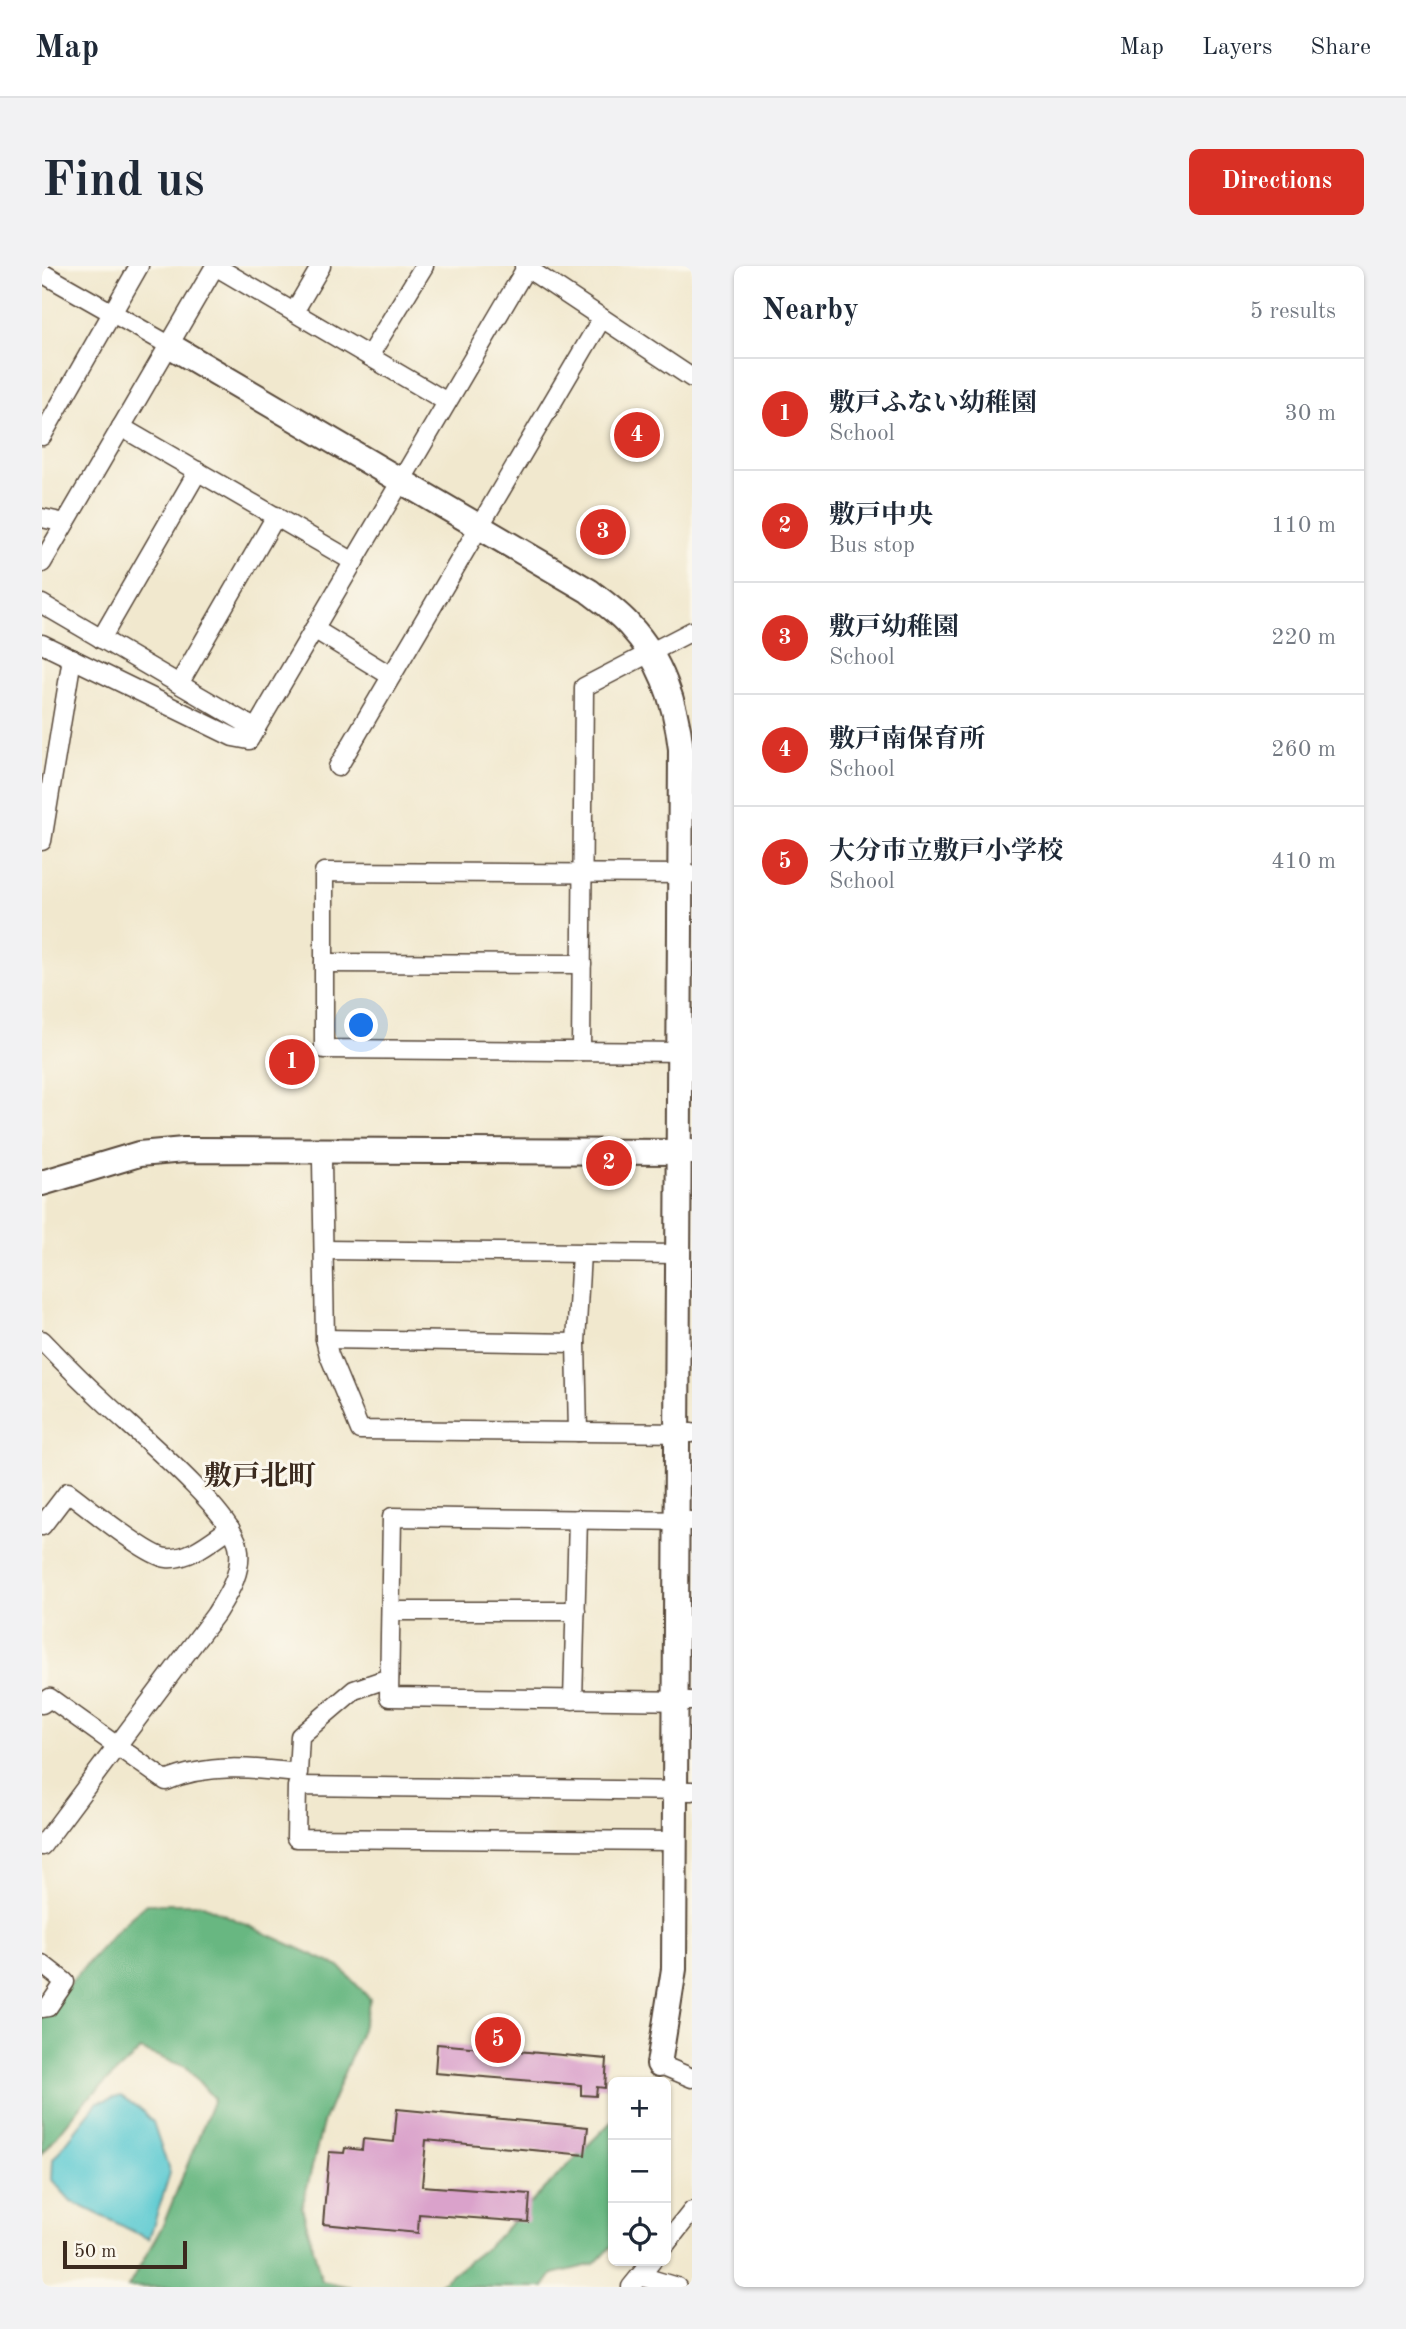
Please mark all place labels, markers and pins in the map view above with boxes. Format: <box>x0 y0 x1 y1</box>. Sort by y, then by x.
pin: 4 <box>614 409 660 461</box>
pin: 3 <box>580 506 626 558</box>
pin: 1 <box>269 1036 315 1088</box>
pin: 2 <box>586 1137 632 1189</box>
pin: 5 <box>475 2014 521 2066</box>

